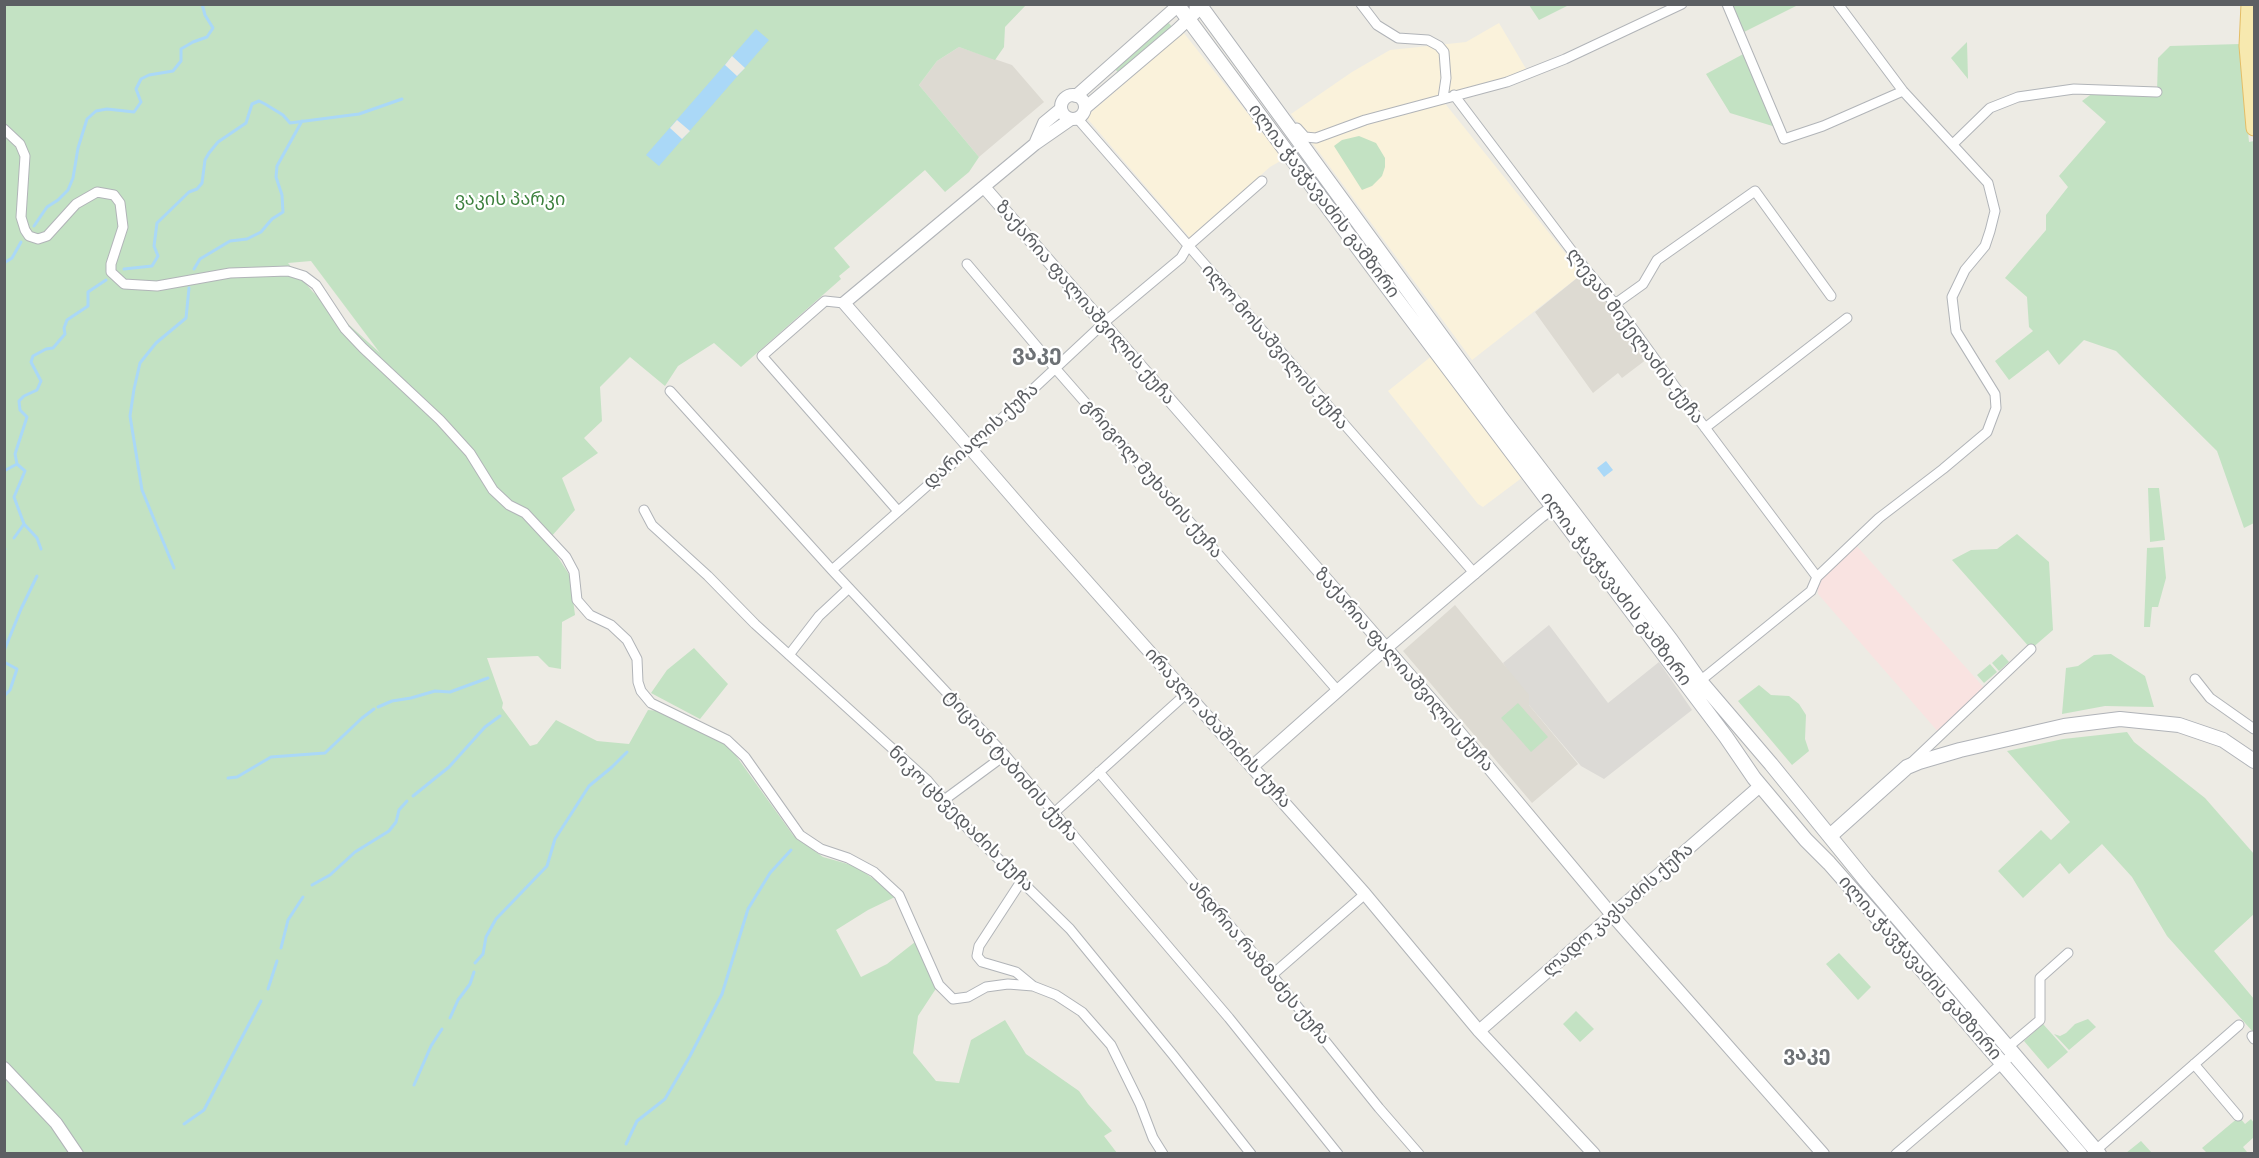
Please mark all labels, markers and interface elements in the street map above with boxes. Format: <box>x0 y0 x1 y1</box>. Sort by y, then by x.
street label: ილია ჭავჭავაძის გამზირი <box>1244 100 1404 302</box>
park label: ვაკის პარკი <box>455 189 565 211</box>
street label: ზაქარია ფალიაშვილის ქუჩა <box>991 197 1179 409</box>
street label: ლევან მიქელაძის ქუჩა <box>1562 244 1708 428</box>
street label: ილო მოსაშვილის ქუჩა <box>1197 260 1353 434</box>
district label: ვაკე <box>1012 341 1062 367</box>
street label: დარიალის ქუჩა <box>919 379 1043 493</box>
street label: გრიგოლ მუხაძის ქუჩა <box>1077 395 1227 563</box>
street label: ილია ჭავჭავაძის გამზირი <box>1536 488 1696 690</box>
street label: ზაქარია ფალიაშვილის ქუჩა <box>1310 564 1498 776</box>
street label: ირაკლი აბაშიძის ქუჩა <box>1140 643 1296 813</box>
street label: ტიციან ტაბიძის ქუჩა <box>939 686 1083 846</box>
street label: ნიკო ცხვედაძის ქუჩა <box>884 742 1038 896</box>
street label: ლადო კავსაძის ქუჩა <box>1538 839 1698 981</box>
street label: ილია ჭავჭავაძის გამზირი <box>1834 871 2006 1065</box>
street label: ანდრია რაზმაძეს ქუჩა <box>1184 875 1334 1049</box>
district label: ვაკე <box>1783 1042 1831 1066</box>

